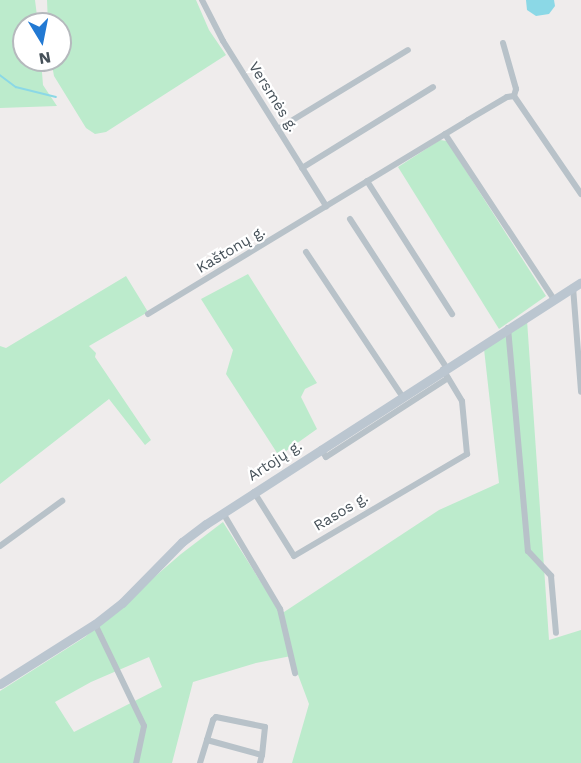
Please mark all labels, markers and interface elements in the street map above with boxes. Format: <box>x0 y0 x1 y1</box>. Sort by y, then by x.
north arrow <box>12 12 72 72</box>
text: N <box>37 48 52 69</box>
street label: Versmės g. <box>244 59 302 135</box>
street label: Kaštonų g. <box>193 222 269 278</box>
street label: Artojų g. <box>244 437 306 485</box>
street label: Rasos g. <box>310 489 372 535</box>

